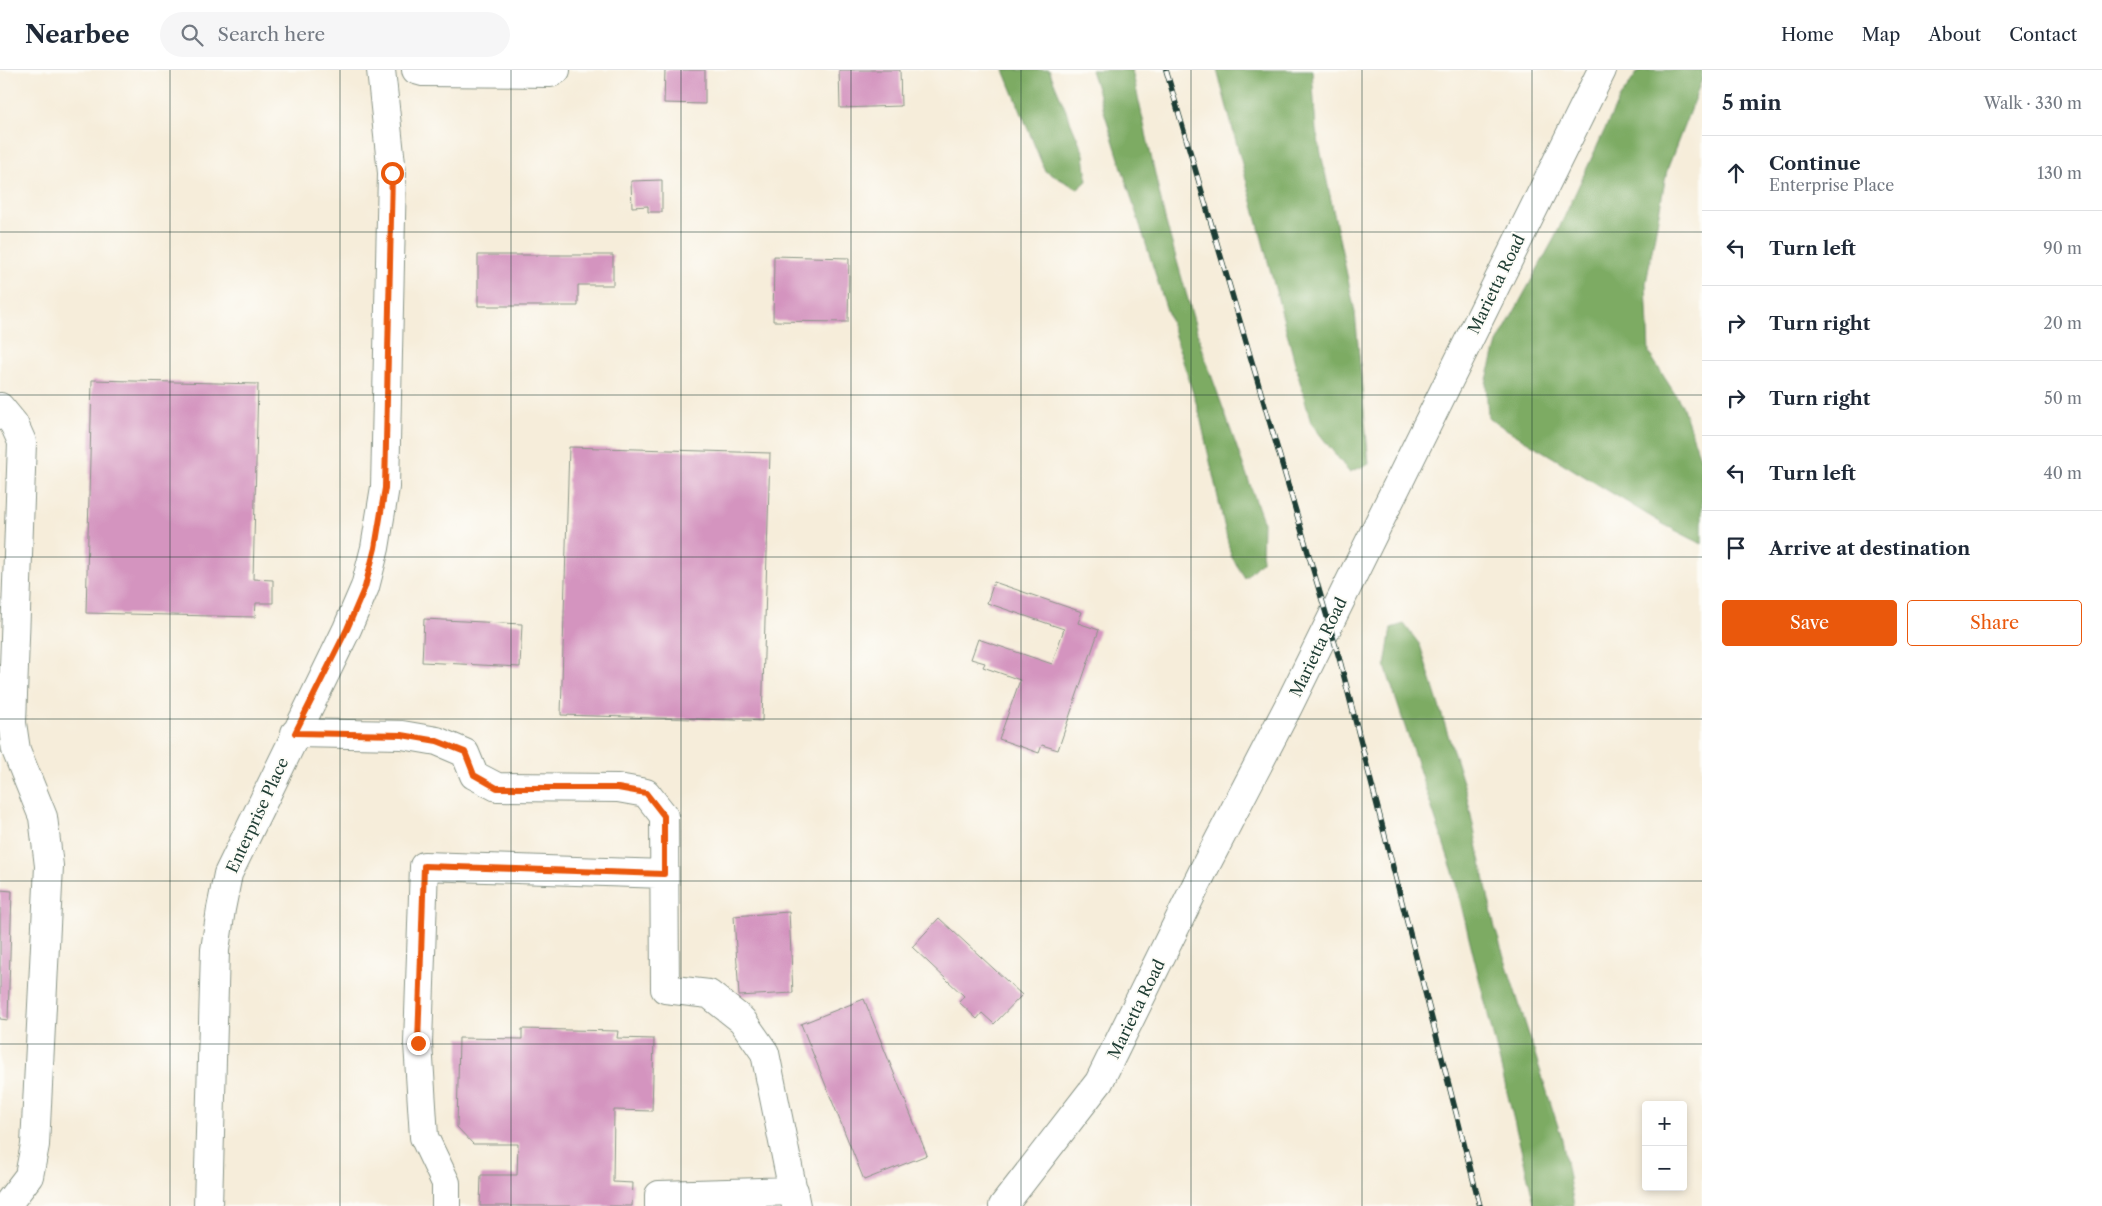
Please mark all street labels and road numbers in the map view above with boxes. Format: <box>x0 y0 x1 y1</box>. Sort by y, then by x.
street label: Marietta Road <box>1463 231 1529 337</box>
street label: Marietta Road <box>1285 594 1351 700</box>
street label: Enterprise Place <box>221 754 293 876</box>
street label: Marietta Road <box>1103 956 1169 1062</box>

